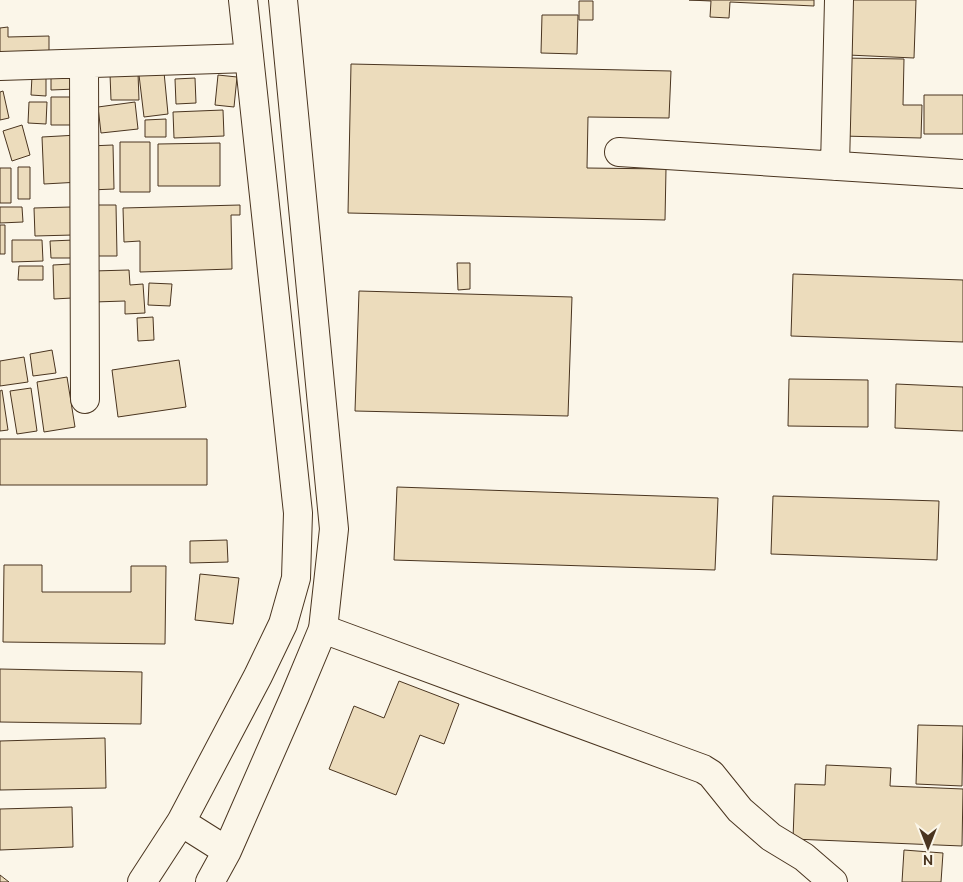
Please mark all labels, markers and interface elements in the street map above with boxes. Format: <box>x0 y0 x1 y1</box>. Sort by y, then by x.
north arrow <box>903 822 953 872</box>
text: N <box>923 852 933 868</box>

